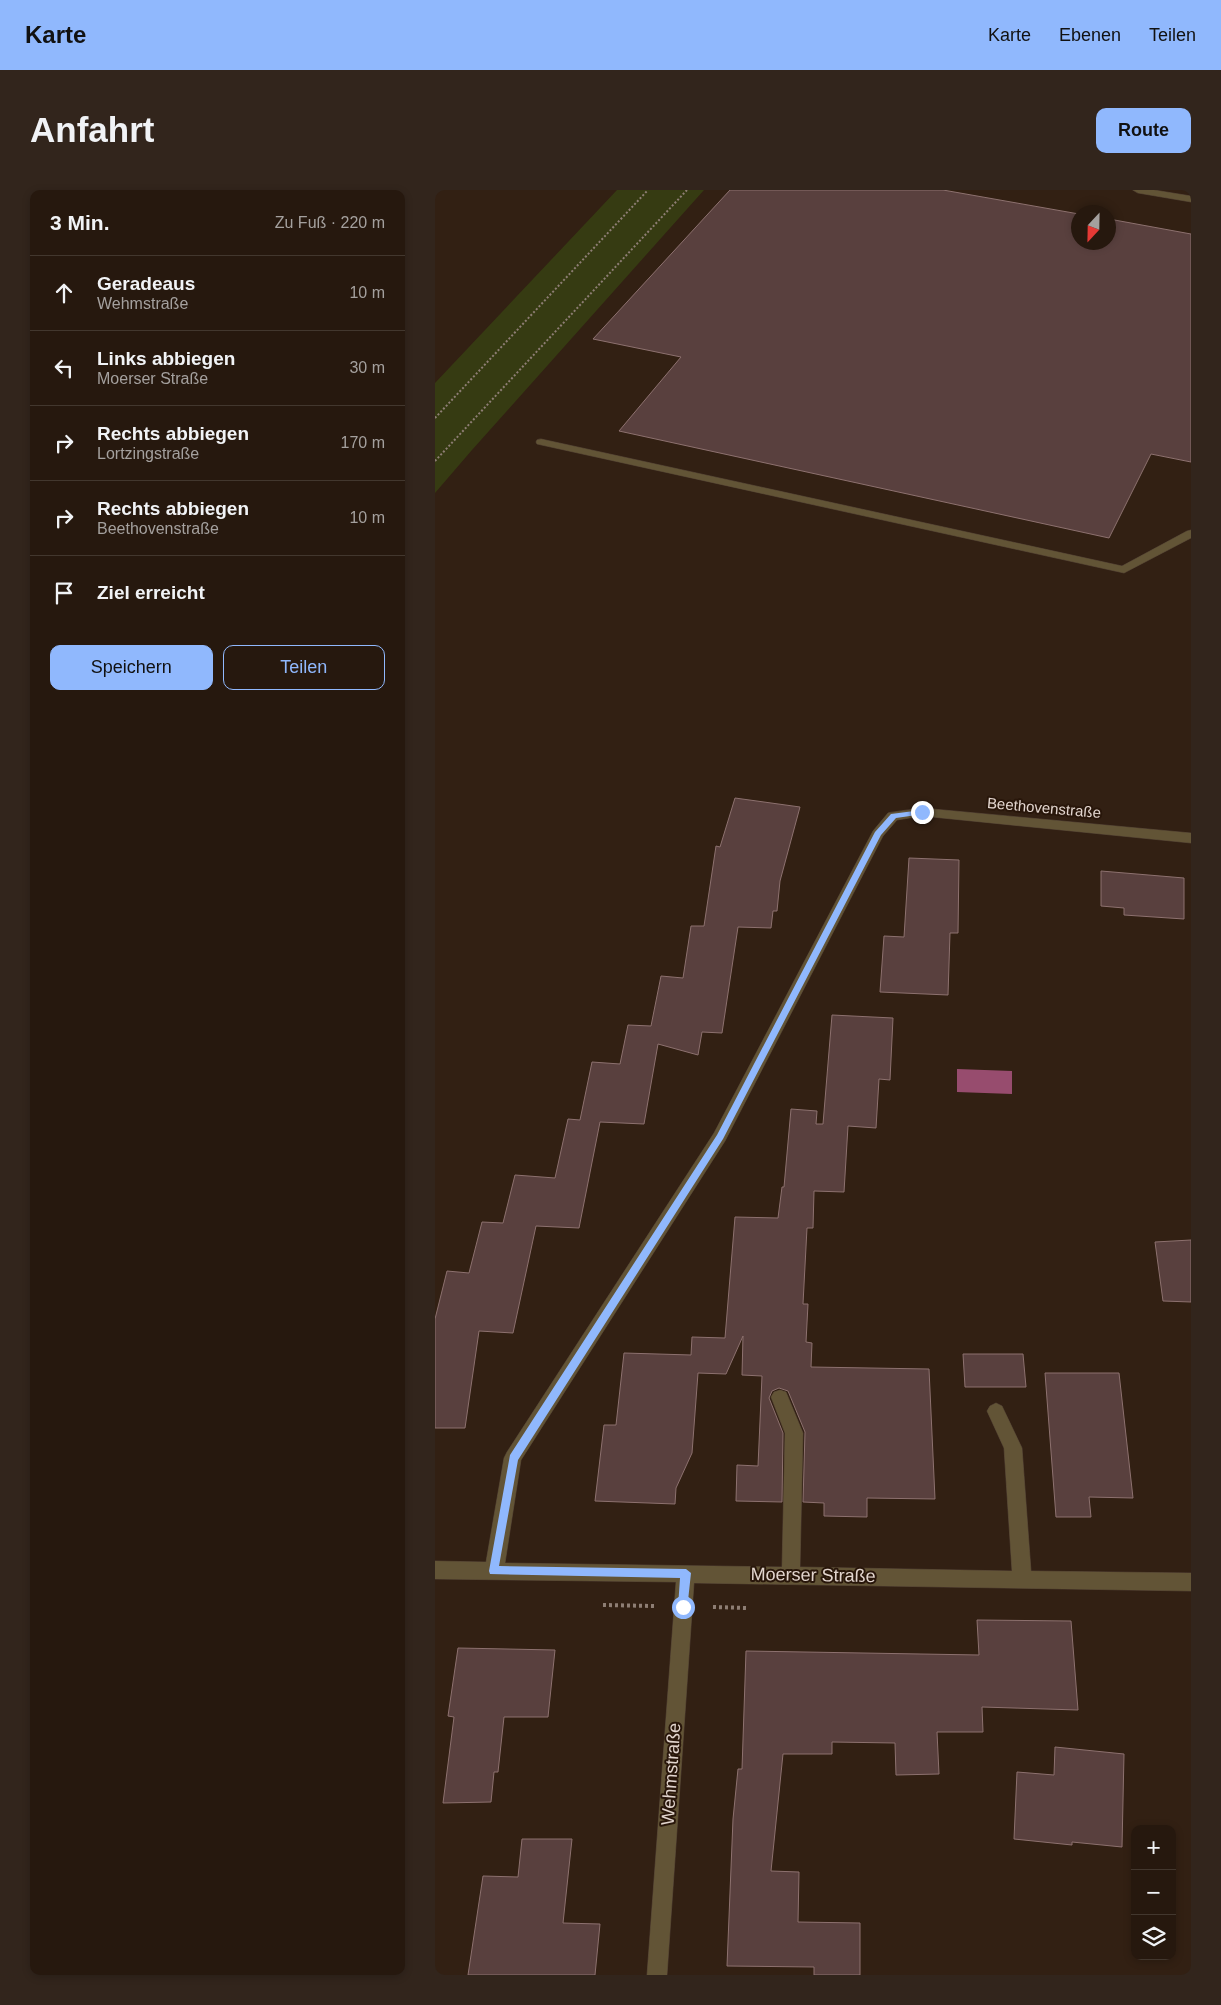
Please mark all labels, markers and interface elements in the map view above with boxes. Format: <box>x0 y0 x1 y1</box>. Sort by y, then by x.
text: Karte <box>25 21 86 48</box>
text: Karte <box>988 25 1031 45</box>
text: Ebenen <box>1059 25 1121 45</box>
text: Teilen <box>1149 25 1196 45</box>
button: Route <box>1096 108 1191 153</box>
text: Anfahrt <box>30 110 154 149</box>
north arrow <box>1071 205 1116 250</box>
text: 3 Min. <box>50 211 110 234</box>
text: Zu Fuß · 220 m <box>275 214 385 231</box>
text: Geradeaus <box>97 273 195 294</box>
icon: ahead <box>50 279 78 307</box>
text: 10 m <box>349 284 385 301</box>
text: Wehmstraße <box>97 295 188 312</box>
text: Links abbiegen <box>97 348 235 369</box>
icon: left <box>50 354 78 382</box>
text: 30 m <box>349 359 385 376</box>
text: Moerser Straße <box>97 370 208 387</box>
text: Rechts abbiegen <box>97 423 249 444</box>
icon: right <box>50 429 78 457</box>
text: 170 m <box>341 434 385 451</box>
text: Lortzingstraße <box>97 445 199 462</box>
text: Rechts abbiegen <box>97 498 249 519</box>
icon: right <box>50 504 78 532</box>
text: 10 m <box>349 509 385 526</box>
text: Beethovenstraße <box>97 520 219 537</box>
icon: arrive <box>50 579 78 607</box>
text: Ziel erreicht <box>97 582 205 603</box>
button: Speichern <box>50 645 213 690</box>
button: Teilen <box>223 645 385 690</box>
street label: Beethovenstraße <box>986 794 1102 821</box>
route end <box>911 801 934 824</box>
street label: Moerser Straße <box>750 1564 876 1586</box>
route start <box>672 1596 695 1619</box>
street label: Wehmstraße <box>657 1722 685 1826</box>
map controls <box>1131 1825 1176 1960</box>
button: + <box>1131 1825 1176 1870</box>
button: − <box>1131 1870 1176 1915</box>
button: layers <box>1131 1915 1176 1960</box>

